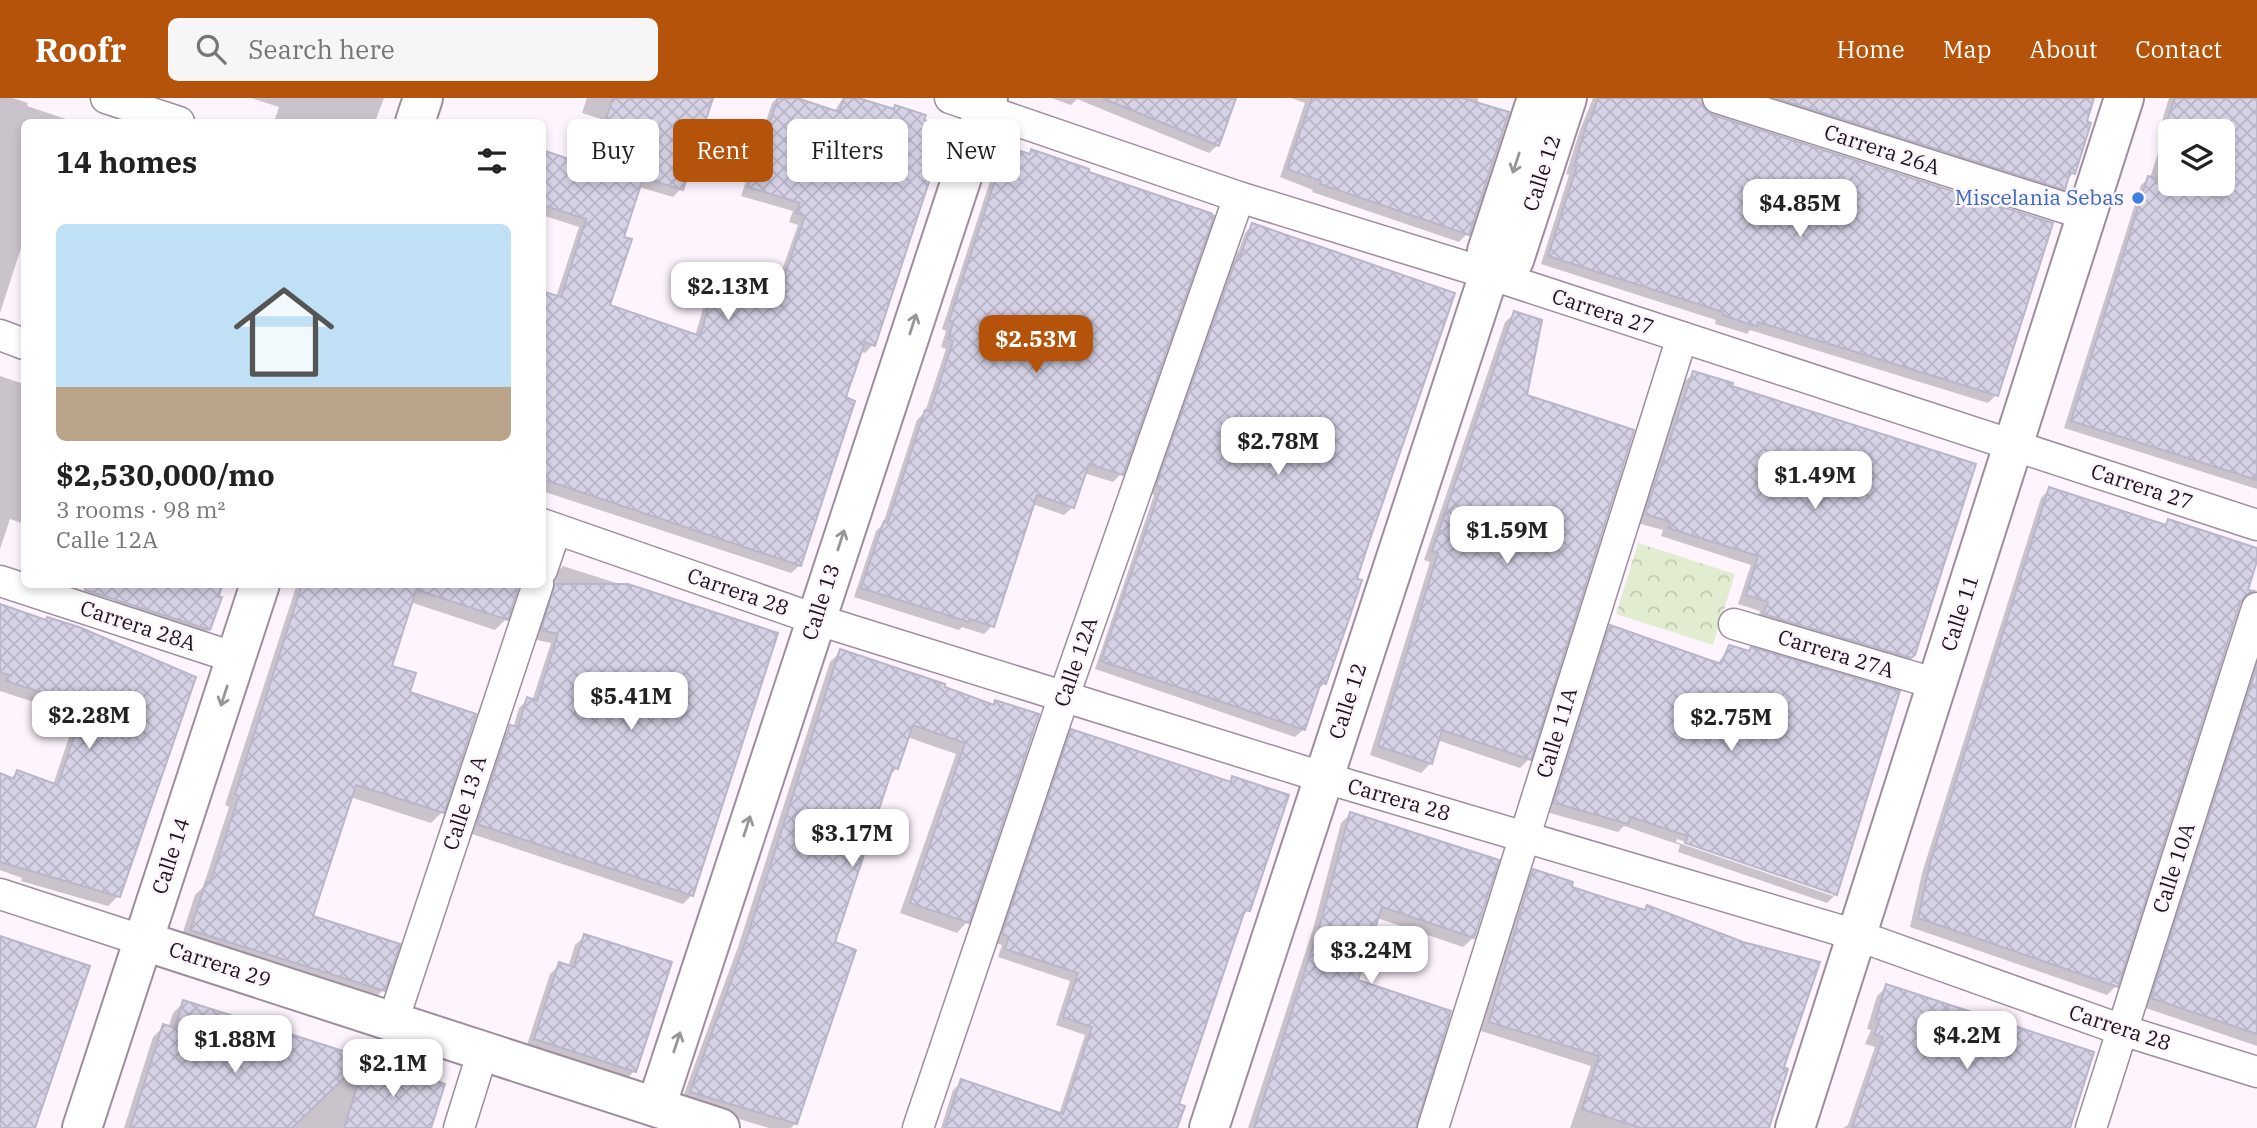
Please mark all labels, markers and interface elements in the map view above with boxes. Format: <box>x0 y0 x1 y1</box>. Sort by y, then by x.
search box <box>168 18 658 81</box>
text: Roofr <box>35 28 126 71</box>
icon: search <box>192 30 230 68</box>
text: Search here <box>248 32 395 66</box>
text: Home <box>1837 33 1905 65</box>
text: Map <box>1943 33 1991 65</box>
text: About <box>2029 33 2097 65</box>
text: Contact <box>2135 33 2222 65</box>
street label: Carrera 26A <box>1821 117 1944 181</box>
chip: Buy <box>567 119 659 182</box>
chip: Rent <box>673 119 773 182</box>
chip: Filters <box>787 119 908 182</box>
chip: New <box>922 119 1020 182</box>
map controls <box>2158 119 2235 196</box>
button: layers <box>2158 119 2235 196</box>
street label: Calle 12 <box>1516 131 1567 215</box>
text: 14 homes <box>56 142 197 181</box>
icon: filters <box>473 142 511 180</box>
one-way arrow <box>1509 152 1522 174</box>
pin: $4.85M <box>1743 180 1857 239</box>
place label: Miscelania Sebas <box>1955 183 2124 211</box>
text: $4.85M <box>1759 187 1841 217</box>
marker: Miscelania Sebas <box>2130 190 2146 206</box>
pin: $2.13M <box>671 262 785 322</box>
icon: home <box>221 269 347 395</box>
text: $2.13M <box>687 270 769 300</box>
street label: Carrera 27 <box>1549 281 1658 341</box>
one-way arrow <box>908 313 920 335</box>
pin: $2.53M <box>979 316 1093 375</box>
text: $2.53M <box>995 323 1077 353</box>
pin: $2.78M <box>1221 418 1335 477</box>
text: $2.78M <box>1237 425 1319 455</box>
pin: $1.49M <box>1758 452 1872 511</box>
text: $2,530,000/mo <box>56 455 275 494</box>
street label: Carrera 27 <box>2088 456 2197 516</box>
text: $1.49M <box>1774 459 1856 489</box>
text: 3 rooms · 98 m² <box>56 494 226 524</box>
pin: $1.59M <box>1450 506 1564 566</box>
text: $1.59M <box>1466 514 1548 544</box>
text: Calle 12A <box>56 524 158 554</box>
one-way arrow <box>836 529 848 551</box>
street label: Calle 13 <box>795 560 846 644</box>
street label: Carrera 28 <box>684 561 793 621</box>
street label: Calle 11 <box>1934 571 1985 655</box>
street label: Carrera 28A <box>77 593 200 657</box>
street label: Calle 12A <box>1047 612 1104 710</box>
street label: Carrera 27A <box>1775 622 1898 684</box>
street label: Calle 12 <box>1322 659 1373 743</box>
pin: $5.41M <box>574 672 688 732</box>
text: $5.41M <box>590 680 672 710</box>
street label: Calle 11A <box>1529 683 1583 781</box>
one-way arrow <box>216 684 229 706</box>
pin: $2.28M <box>32 692 146 751</box>
pin: $2.75M <box>1674 694 1788 753</box>
text: $2.28M <box>48 699 130 729</box>
text: $2.75M <box>1690 701 1772 731</box>
street label: Calle 13 A <box>436 751 493 854</box>
street label: Carrera 28 <box>1345 771 1454 827</box>
pin: $3.17M <box>795 810 909 869</box>
street label: Calle 14 <box>145 814 196 898</box>
one-way arrow <box>742 815 755 837</box>
text: $3.17M <box>811 817 893 847</box>
street label: Calle 10A <box>2145 818 2201 916</box>
pin: $3.24M <box>1314 926 1428 986</box>
street label: Carrera 29 <box>166 934 275 994</box>
text: $3.24M <box>1330 934 1412 964</box>
street label: Carrera 28 <box>2066 997 2175 1057</box>
pin: $4.2M <box>1918 1012 2016 1071</box>
pin: $1.88M <box>178 1016 292 1075</box>
text: $4.2M <box>1933 1019 2001 1049</box>
text: $1.88M <box>194 1023 276 1053</box>
one-way arrow <box>671 1031 684 1053</box>
pin: $2.1M <box>344 1040 442 1099</box>
text: $2.1M <box>359 1047 427 1077</box>

